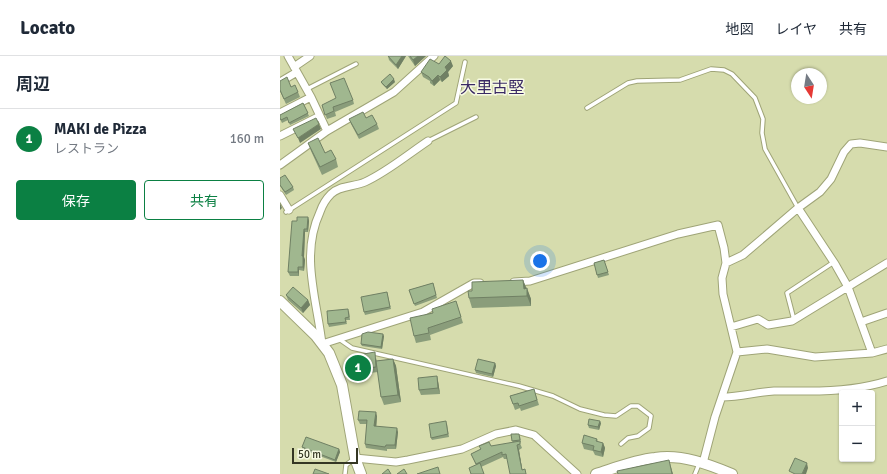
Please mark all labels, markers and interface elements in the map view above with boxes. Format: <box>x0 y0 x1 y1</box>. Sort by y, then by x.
text: Locato <box>20 16 75 40</box>
text: 地図 <box>725 21 753 38</box>
text: レイヤ <box>775 21 817 38</box>
text: 共有 <box>839 21 867 38</box>
north arrow <box>791 68 827 104</box>
text: 周辺 <box>16 74 50 95</box>
district label: 大里古堅 <box>460 78 524 98</box>
text: MAKI de Pizza <box>54 120 147 138</box>
text: 1 <box>25 131 33 147</box>
text: 160 m <box>230 131 264 147</box>
text: レストラン <box>54 141 119 157</box>
button: 保存 <box>16 180 136 220</box>
button: 共有 <box>144 180 264 220</box>
your location <box>530 251 550 271</box>
pin: 1 <box>345 353 371 383</box>
map controls <box>839 390 875 462</box>
button: + <box>839 390 875 426</box>
button: − <box>839 426 875 462</box>
scale bar <box>292 446 358 465</box>
text: 50 m <box>298 448 321 461</box>

